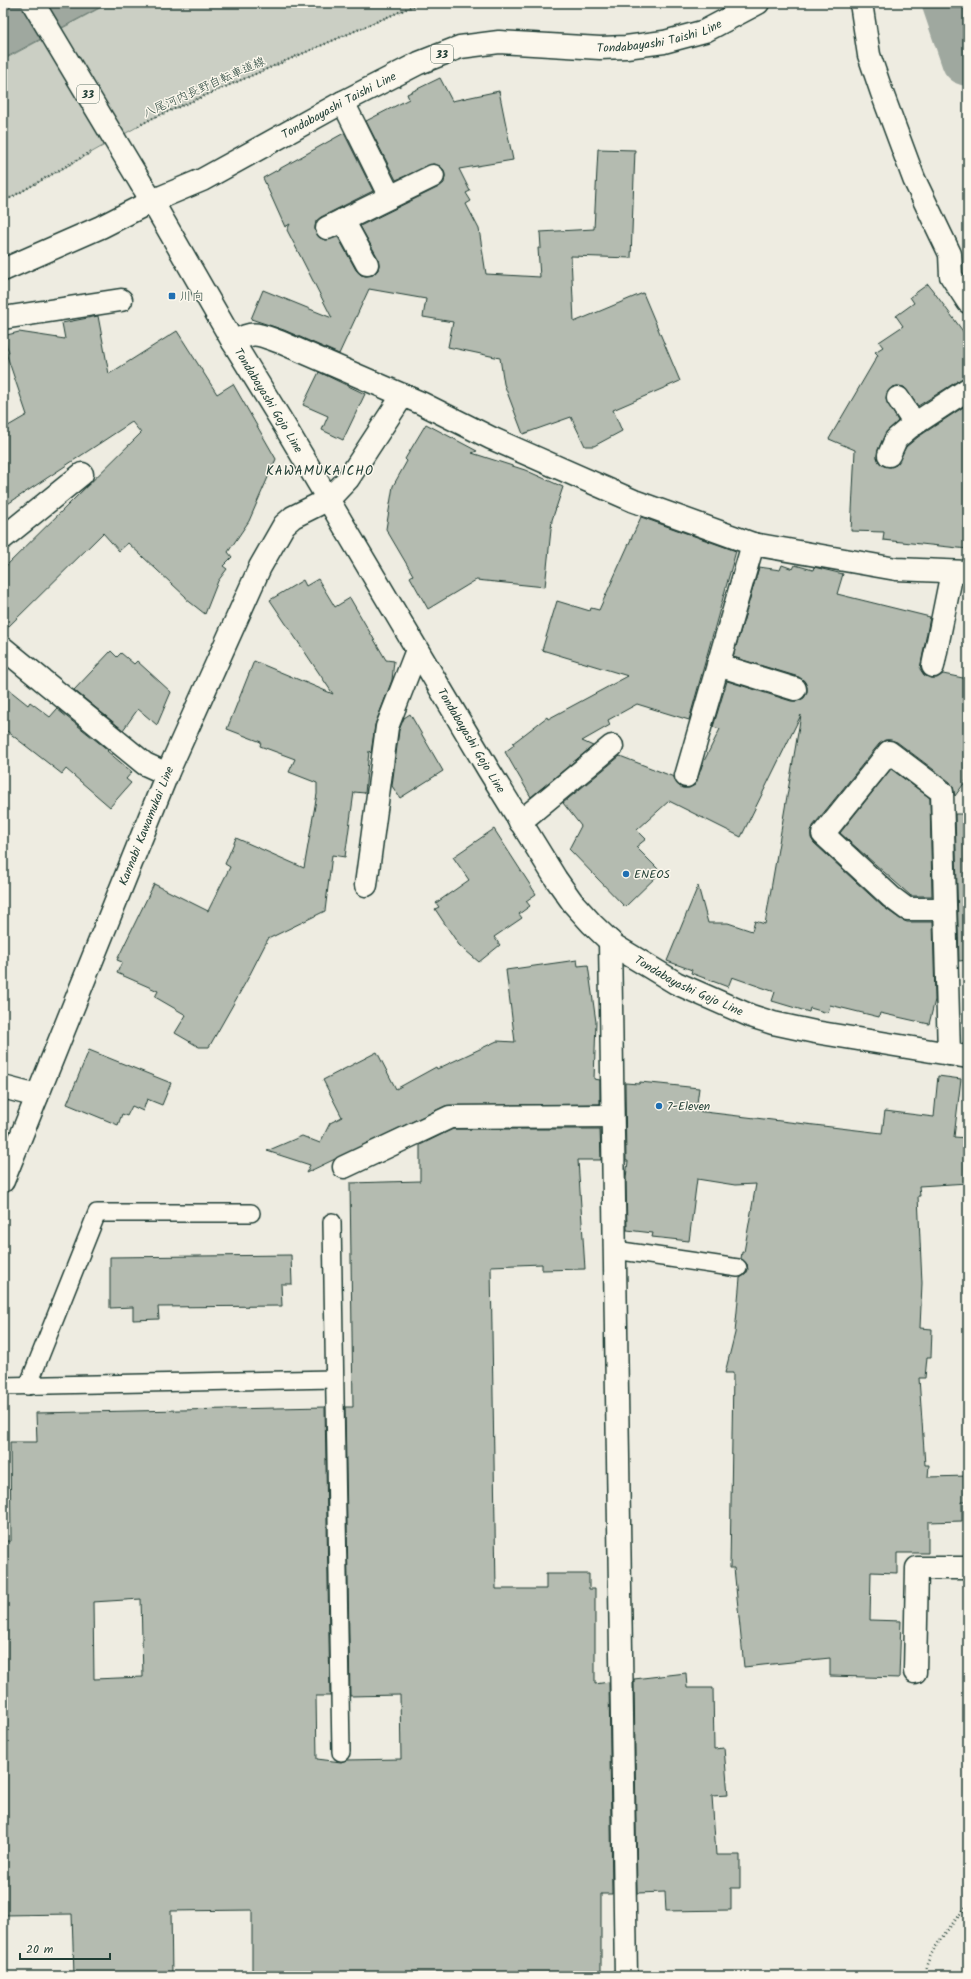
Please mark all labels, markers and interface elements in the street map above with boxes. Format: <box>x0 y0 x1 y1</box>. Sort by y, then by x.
street label: Tondabayashi Taishi Line <box>597 14 726 58</box>
road number: 33 <box>431 45 453 63</box>
street label: 八尾河内長野自転車道線 <box>140 52 268 123</box>
street label: Tondabayashi Taishi Line <box>278 67 400 144</box>
road number: 33 <box>77 85 99 103</box>
place label: 川向 <box>180 287 204 306</box>
marker: 川向 <box>167 291 177 301</box>
street label: Tondabayashi Gojo Line <box>229 345 308 457</box>
district label: KAWAMUKAICHO <box>266 461 374 482</box>
street label: Tondabayashi Gojo Line <box>432 685 510 798</box>
street label: Kannabi Kawamukai Line <box>114 763 180 888</box>
place label: ENEOS <box>634 865 671 884</box>
marker: ENEOS <box>621 869 631 879</box>
street label: Tondabayashi Gojo Line <box>631 951 747 1022</box>
place label: 7-Eleven <box>667 1097 710 1116</box>
marker: 7-Eleven <box>654 1101 664 1111</box>
scale bar <box>20 1935 110 1961</box>
text: 20 m <box>26 1940 54 1959</box>

